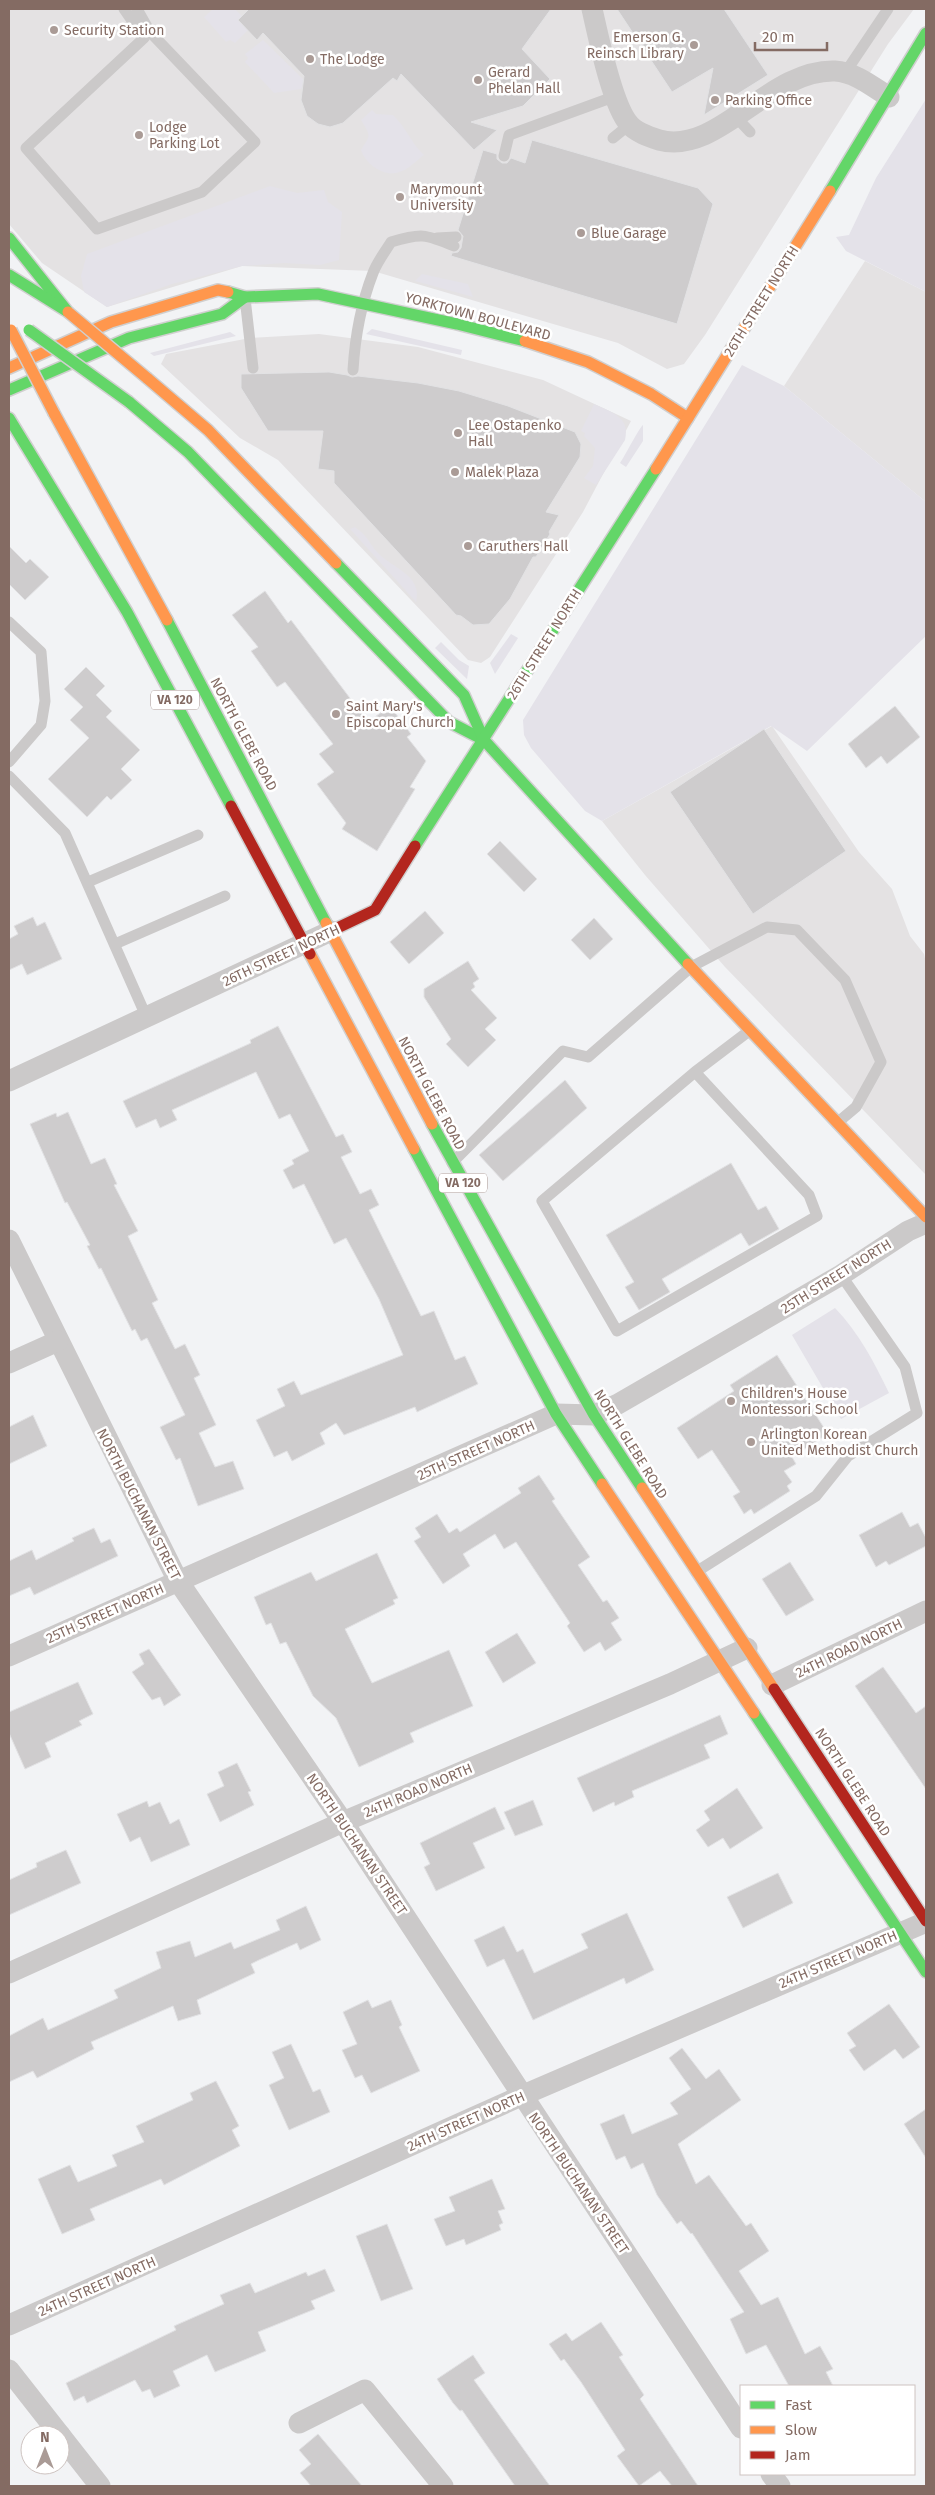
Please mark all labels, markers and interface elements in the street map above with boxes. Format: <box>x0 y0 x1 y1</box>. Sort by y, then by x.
scale bar <box>755 20 828 52</box>
place label: Security Station <box>64 22 164 39</box>
marker: Security Station <box>48 24 60 36</box>
text: 20 m <box>762 28 795 46</box>
place label: Emerson G. Reinsch Library <box>587 29 684 62</box>
marker: Emerson G. Reinsch Library <box>688 39 700 51</box>
place label: The Lodge <box>320 51 385 68</box>
marker: The Lodge <box>304 53 316 65</box>
place label: Gerard Phelan Hall <box>488 64 560 97</box>
marker: Gerard Phelan Hall <box>472 74 484 86</box>
place label: Parking Office <box>725 92 812 109</box>
marker: Parking Office <box>709 94 721 106</box>
place label: Lodge Parking Lot <box>149 119 220 152</box>
marker: Lodge Parking Lot <box>133 129 145 141</box>
place label: Marymount University <box>410 181 483 214</box>
marker: Marymount University <box>394 191 406 203</box>
place label: Blue Garage <box>591 225 667 242</box>
marker: Blue Garage <box>575 227 587 239</box>
street label: 26TH STREET NORTH <box>720 243 802 360</box>
street label: YORKTOWN BOULEVARD <box>403 289 552 344</box>
place label: Lee Ostapenko Hall <box>468 417 562 450</box>
marker: Lee Ostapenko Hall <box>452 427 464 439</box>
place label: Malek Plaza <box>465 464 539 481</box>
marker: Malek Plaza <box>449 466 461 478</box>
place label: Caruthers Hall <box>478 538 568 555</box>
marker: Caruthers Hall <box>462 540 474 552</box>
street label: 26TH STREET NORTH <box>503 586 585 703</box>
street label: NORTH GLEBE ROAD <box>207 675 281 794</box>
road number: VA 120 <box>151 690 199 710</box>
place label: Saint Mary's Episcopal Church <box>346 698 454 731</box>
marker: Saint Mary's Episcopal Church <box>330 708 342 720</box>
street label: 26TH STREET NORTH <box>220 921 343 990</box>
street label: NORTH GLEBE ROAD <box>395 1034 469 1153</box>
road number: VA 120 <box>439 1174 487 1192</box>
street label: 25TH STREET NORTH <box>778 1236 895 1317</box>
place label: Children's House Montessori School <box>741 1385 858 1418</box>
street label: NORTH GLEBE ROAD <box>590 1386 671 1502</box>
marker: Children's House Montessori School <box>725 1395 737 1407</box>
street label: 25TH STREET NORTH <box>415 1417 538 1484</box>
street label: NORTH BUCHANAN STREET <box>93 1426 184 1583</box>
place label: Arlington Korean United Methodist Church <box>761 1426 919 1459</box>
marker: Arlington Korean United Methodist Church <box>745 1436 757 1448</box>
street label: 25TH STREET NORTH <box>44 1580 167 1647</box>
street label: 24TH ROAD NORTH <box>793 1615 905 1682</box>
street label: NORTH GLEBE ROAD <box>811 1725 894 1840</box>
street label: 24TH ROAD NORTH <box>361 1760 475 1821</box>
street label: NORTH BUCHANAN STREET <box>303 1770 411 1919</box>
street label: 24TH STREET NORTH <box>776 1927 900 1992</box>
street label: 24TH STREET NORTH <box>405 2088 528 2155</box>
street label: NORTH BUCHANAN STREET <box>525 2109 633 2258</box>
street label: 24TH STREET NORTH <box>36 2253 159 2320</box>
legend <box>740 2385 915 2475</box>
text: Fast <box>785 2396 812 2414</box>
text: Slow <box>785 2421 817 2439</box>
north arrow <box>20 2425 70 2475</box>
text: N <box>40 2429 50 2446</box>
text: Jam <box>785 2446 811 2464</box>

